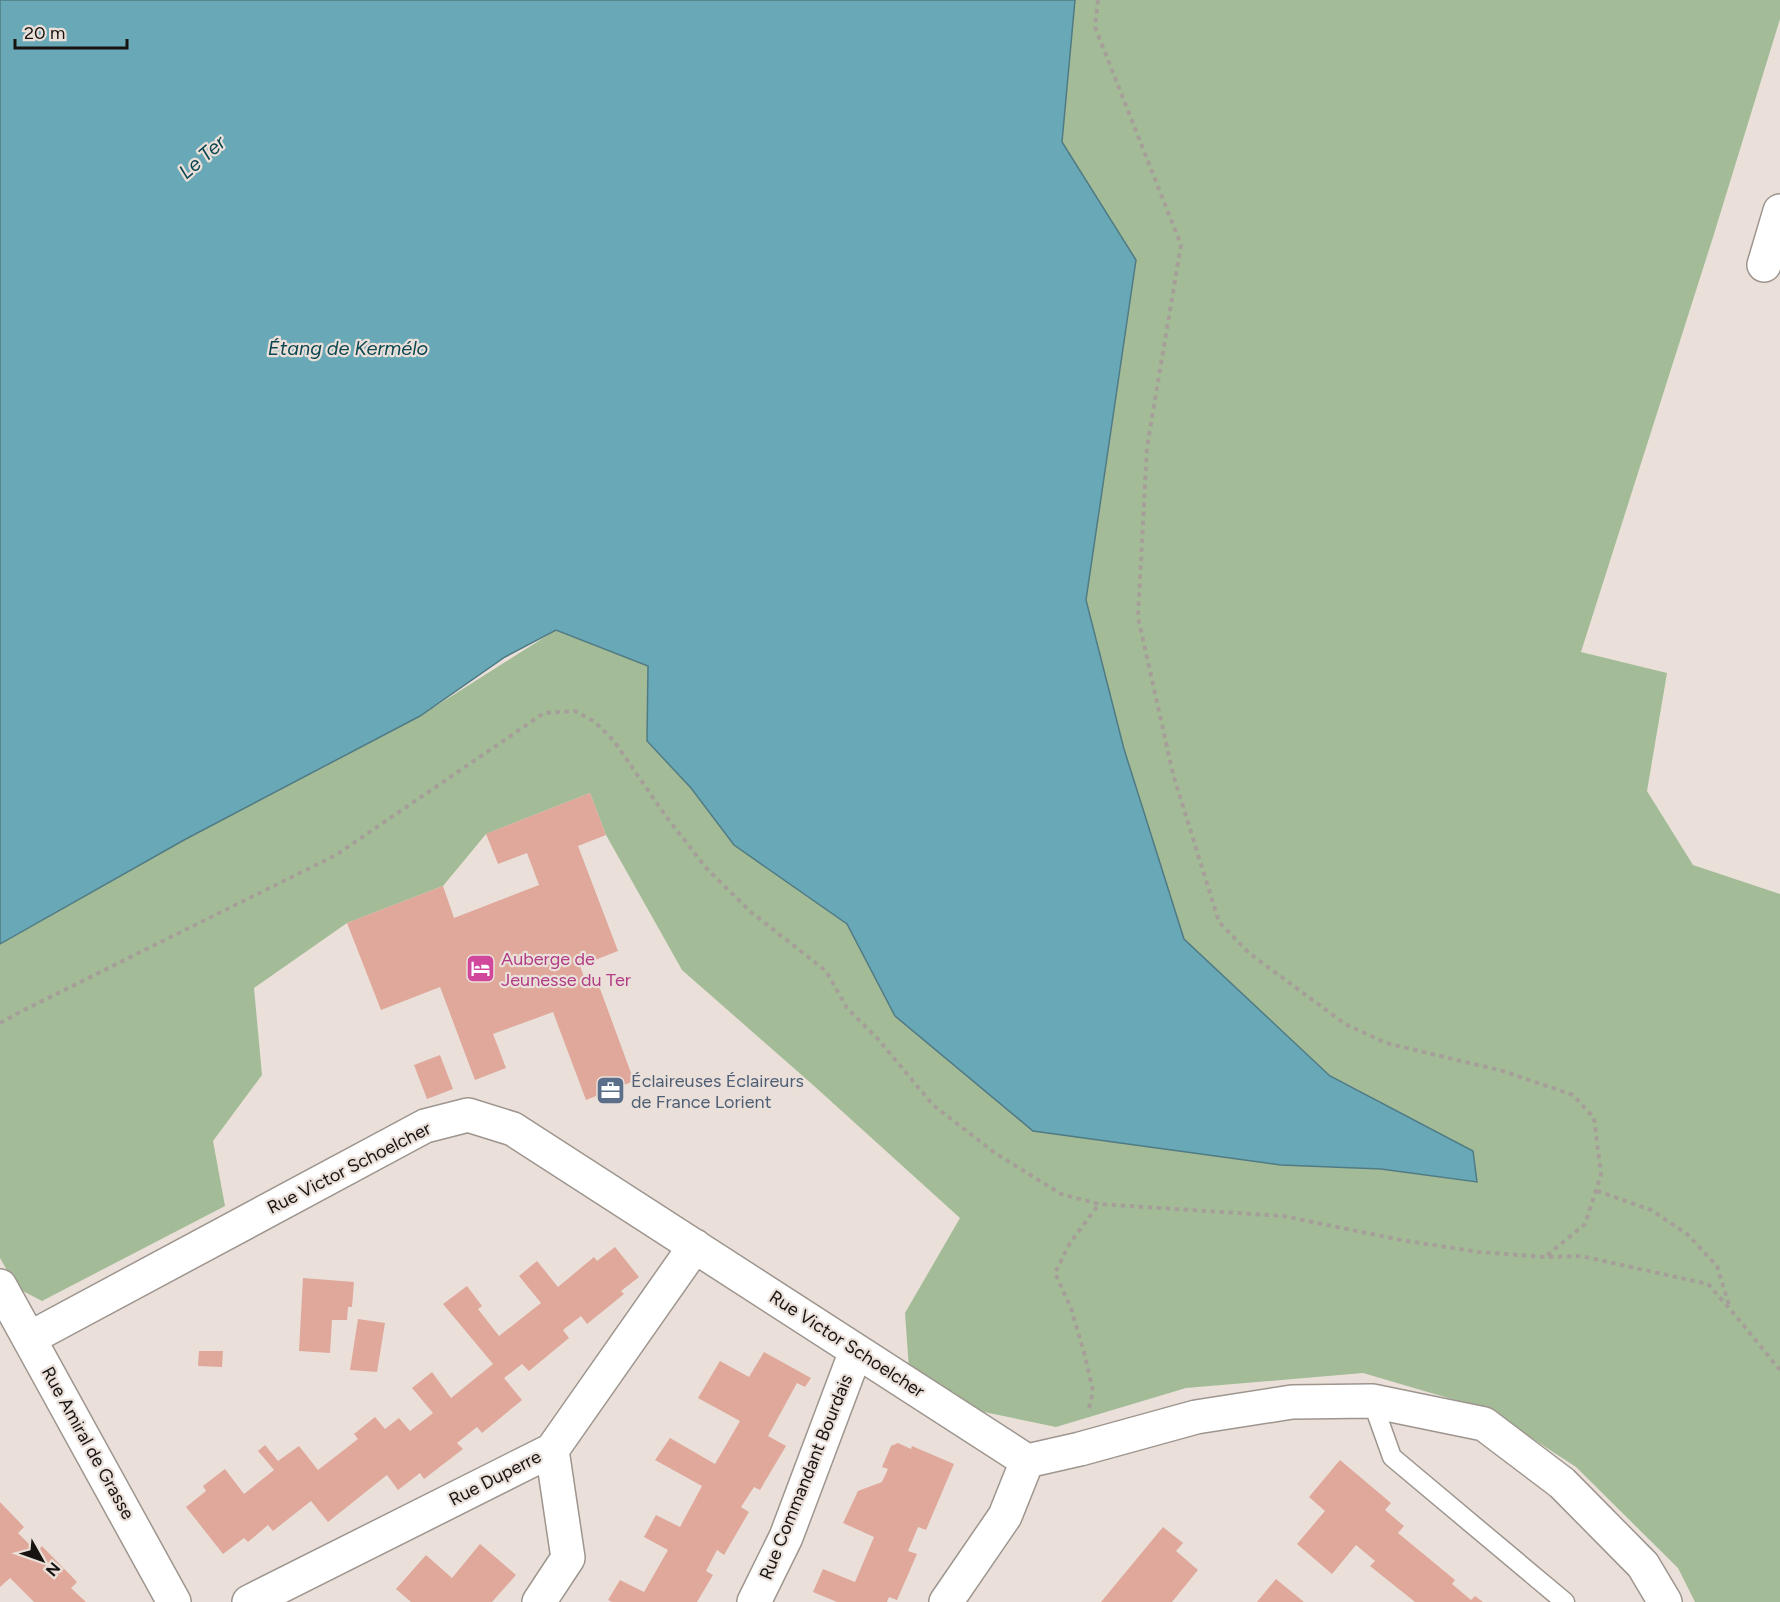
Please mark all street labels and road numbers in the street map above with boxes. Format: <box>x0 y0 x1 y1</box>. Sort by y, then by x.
street label: Rue Victor Schoelcher <box>264 1117 434 1219</box>
street label: Rue Victor Schoelcher <box>765 1286 929 1402</box>
street label: Rue Amiral de Grasse <box>37 1363 139 1523</box>
street label: Rue Commandant Bourdais <box>755 1371 857 1583</box>
street label: Rue Duperre <box>445 1445 545 1511</box>

